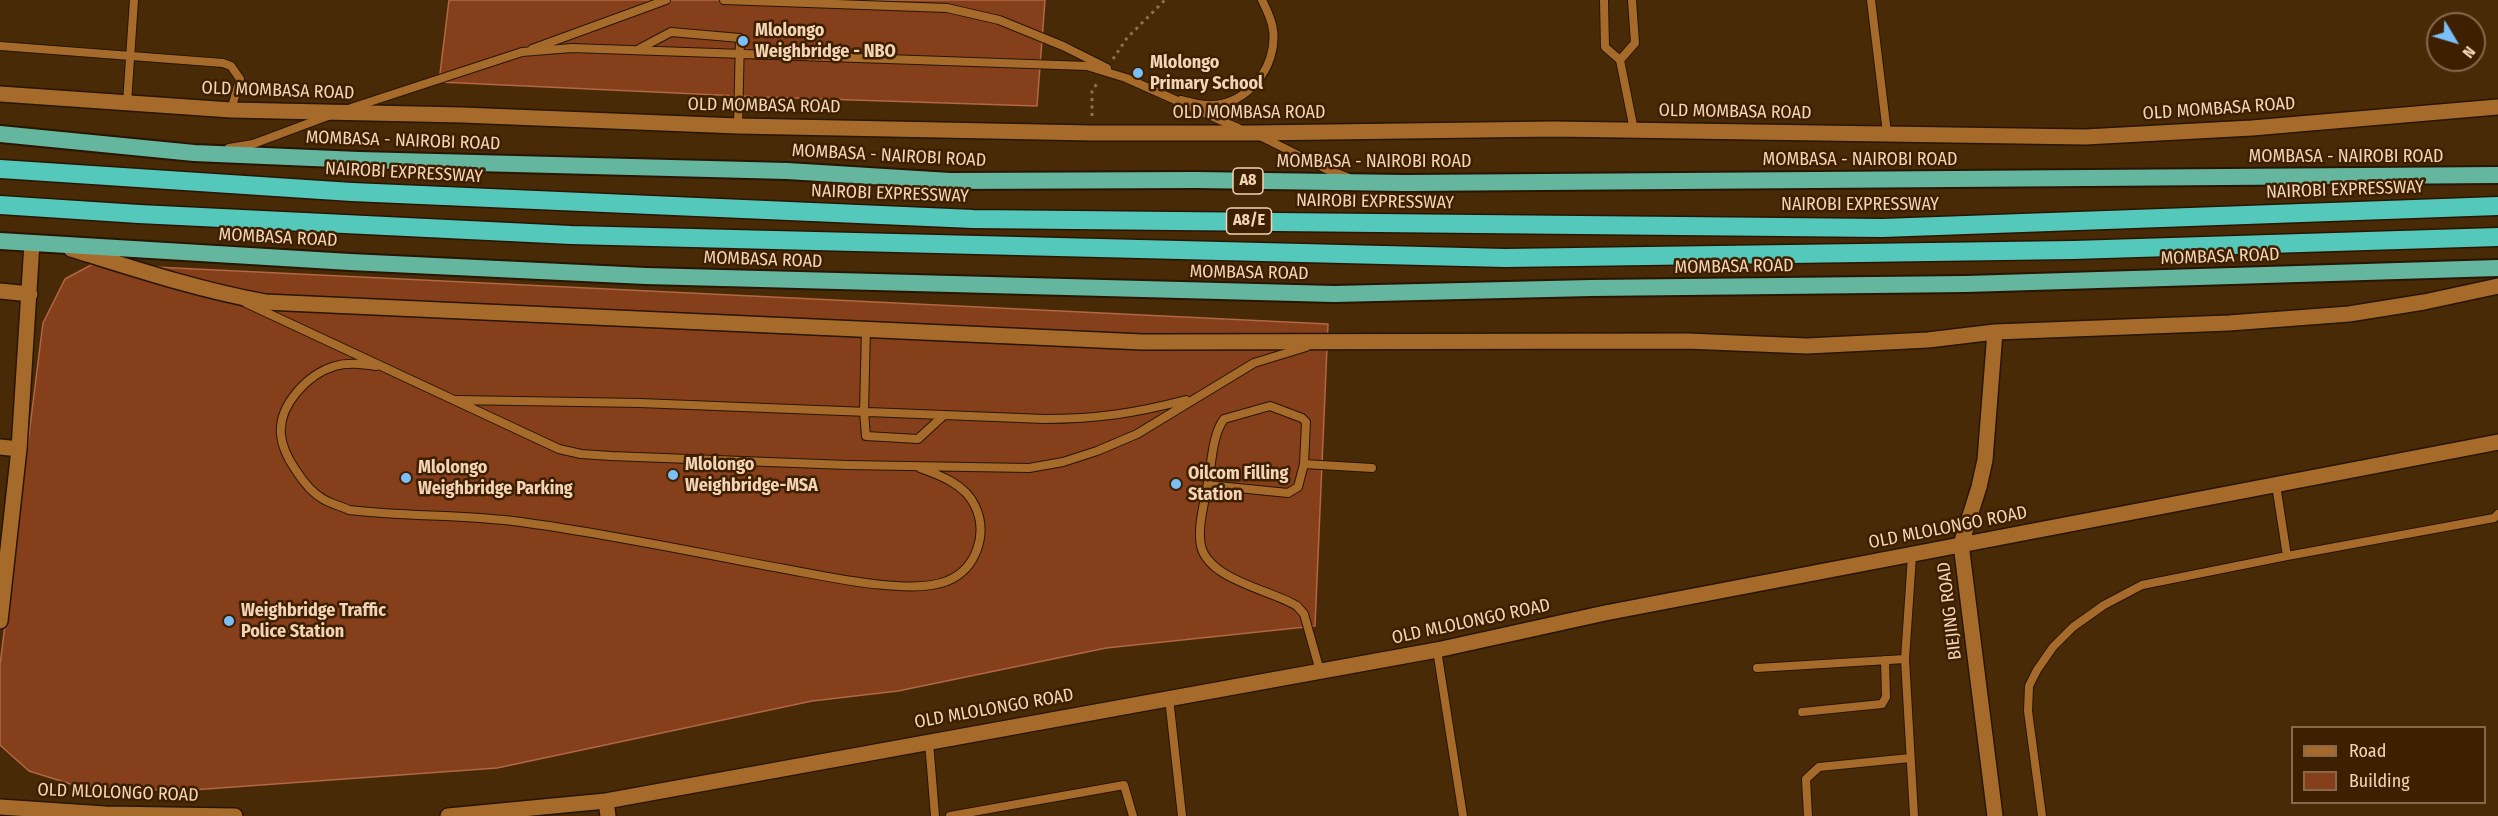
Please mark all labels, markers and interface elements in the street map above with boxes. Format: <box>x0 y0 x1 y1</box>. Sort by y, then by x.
north arrow <box>2426 12 2486 72</box>
place label: Mlolongo Weighbridge - NBO <box>755 20 896 63</box>
marker: Mlolongo Weighbridge - NBO <box>736 34 750 48</box>
text: N <box>2459 43 2479 62</box>
place label: Mlolongo Primary School <box>1150 52 1263 94</box>
marker: Mlolongo Primary School <box>1131 66 1145 80</box>
street label: OLD MOMBASA ROAD <box>201 78 355 104</box>
street label: OLD MOMBASA ROAD <box>2142 93 2296 125</box>
street label: OLD MOMBASA ROAD <box>687 94 841 118</box>
street label: OLD MOMBASA ROAD <box>1658 100 1812 124</box>
street label: OLD MOMBASA ROAD <box>1172 102 1326 124</box>
street label: MOMBASA - NAIROBI ROAD <box>305 127 501 155</box>
street label: MOMBASA - NAIROBI ROAD <box>791 140 987 172</box>
street label: MOMBASA - NAIROBI ROAD <box>2249 146 2443 168</box>
street label: MOMBASA - NAIROBI ROAD <box>1763 149 1957 171</box>
street label: MOMBASA - NAIROBI ROAD <box>1277 151 1471 173</box>
street label: NAIROBI EXPRESSWAY <box>325 158 483 188</box>
road number: A8 <box>1233 168 1263 194</box>
street label: NAIROBI EXPRESSWAY <box>2266 176 2424 204</box>
street label: NAIROBI EXPRESSWAY <box>811 180 969 208</box>
street label: NAIROBI EXPRESSWAY <box>1296 190 1454 214</box>
street label: NAIROBI EXPRESSWAY <box>1781 194 1939 216</box>
road number: A8/E <box>1226 208 1272 234</box>
street label: MOMBASA ROAD <box>218 224 338 252</box>
street label: MOMBASA ROAD <box>2160 244 2280 270</box>
street label: MOMBASA ROAD <box>703 247 823 273</box>
street label: MOMBASA ROAD <box>1674 255 1794 279</box>
street label: MOMBASA ROAD <box>1189 261 1309 285</box>
place label: Mlolongo Weighbridge-MSA <box>685 454 818 496</box>
place label: Mlolongo Weighbridge Parking <box>418 457 573 500</box>
place label: Oilcom Filling Station <box>1188 463 1288 506</box>
marker: Mlolongo Weighbridge-MSA <box>666 468 680 482</box>
marker: Mlolongo Weighbridge Parking <box>399 471 413 485</box>
marker: Oilcom Filling Station <box>1169 477 1183 491</box>
street label: OLD MLOLONGO ROAD <box>1867 502 2029 554</box>
street label: BIEJING ROAD <box>1933 561 1967 661</box>
street label: OLD MLOLONGO ROAD <box>1390 595 1552 649</box>
place label: Weighbridge Traffic Police Station <box>241 600 386 642</box>
marker: Weighbridge Traffic Police Station <box>222 614 236 628</box>
street label: OLD MLOLONGO ROAD <box>913 684 1075 734</box>
legend <box>2291 726 2486 804</box>
text: Road <box>2349 740 2386 762</box>
text: Building <box>2349 770 2410 792</box>
street label: OLD MLOLONGO ROAD <box>37 779 199 807</box>

